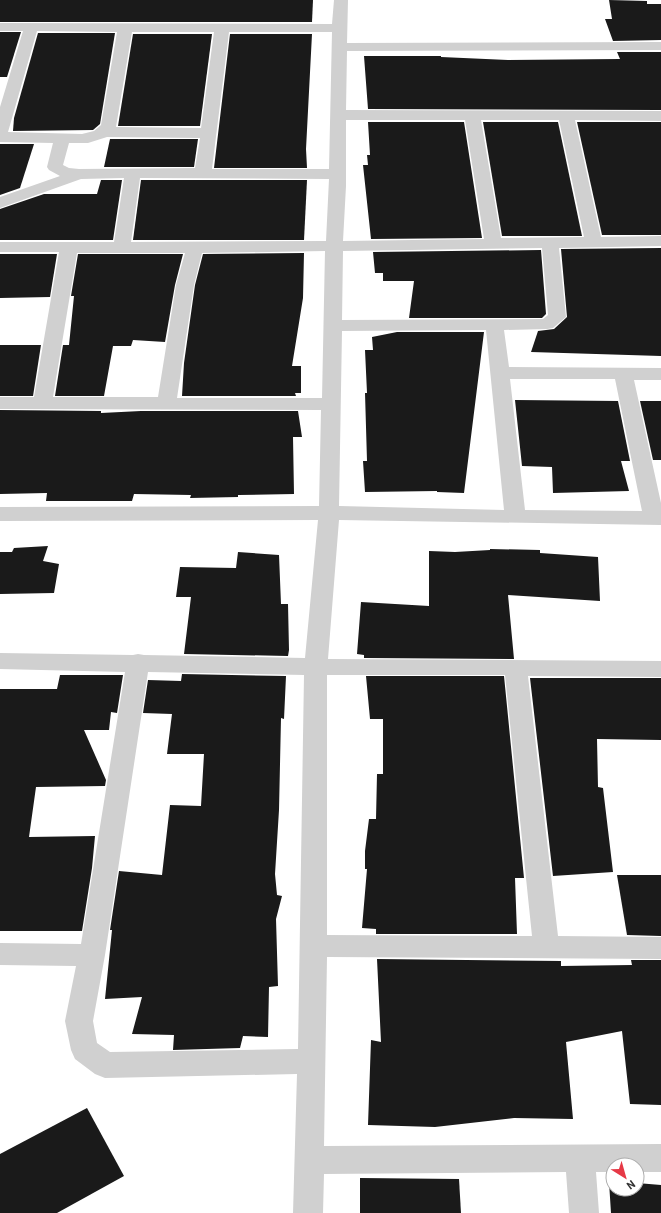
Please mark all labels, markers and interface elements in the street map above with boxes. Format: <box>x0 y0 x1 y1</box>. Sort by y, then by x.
north arrow <box>605 1157 645 1197</box>
text: N <box>624 1178 638 1193</box>

